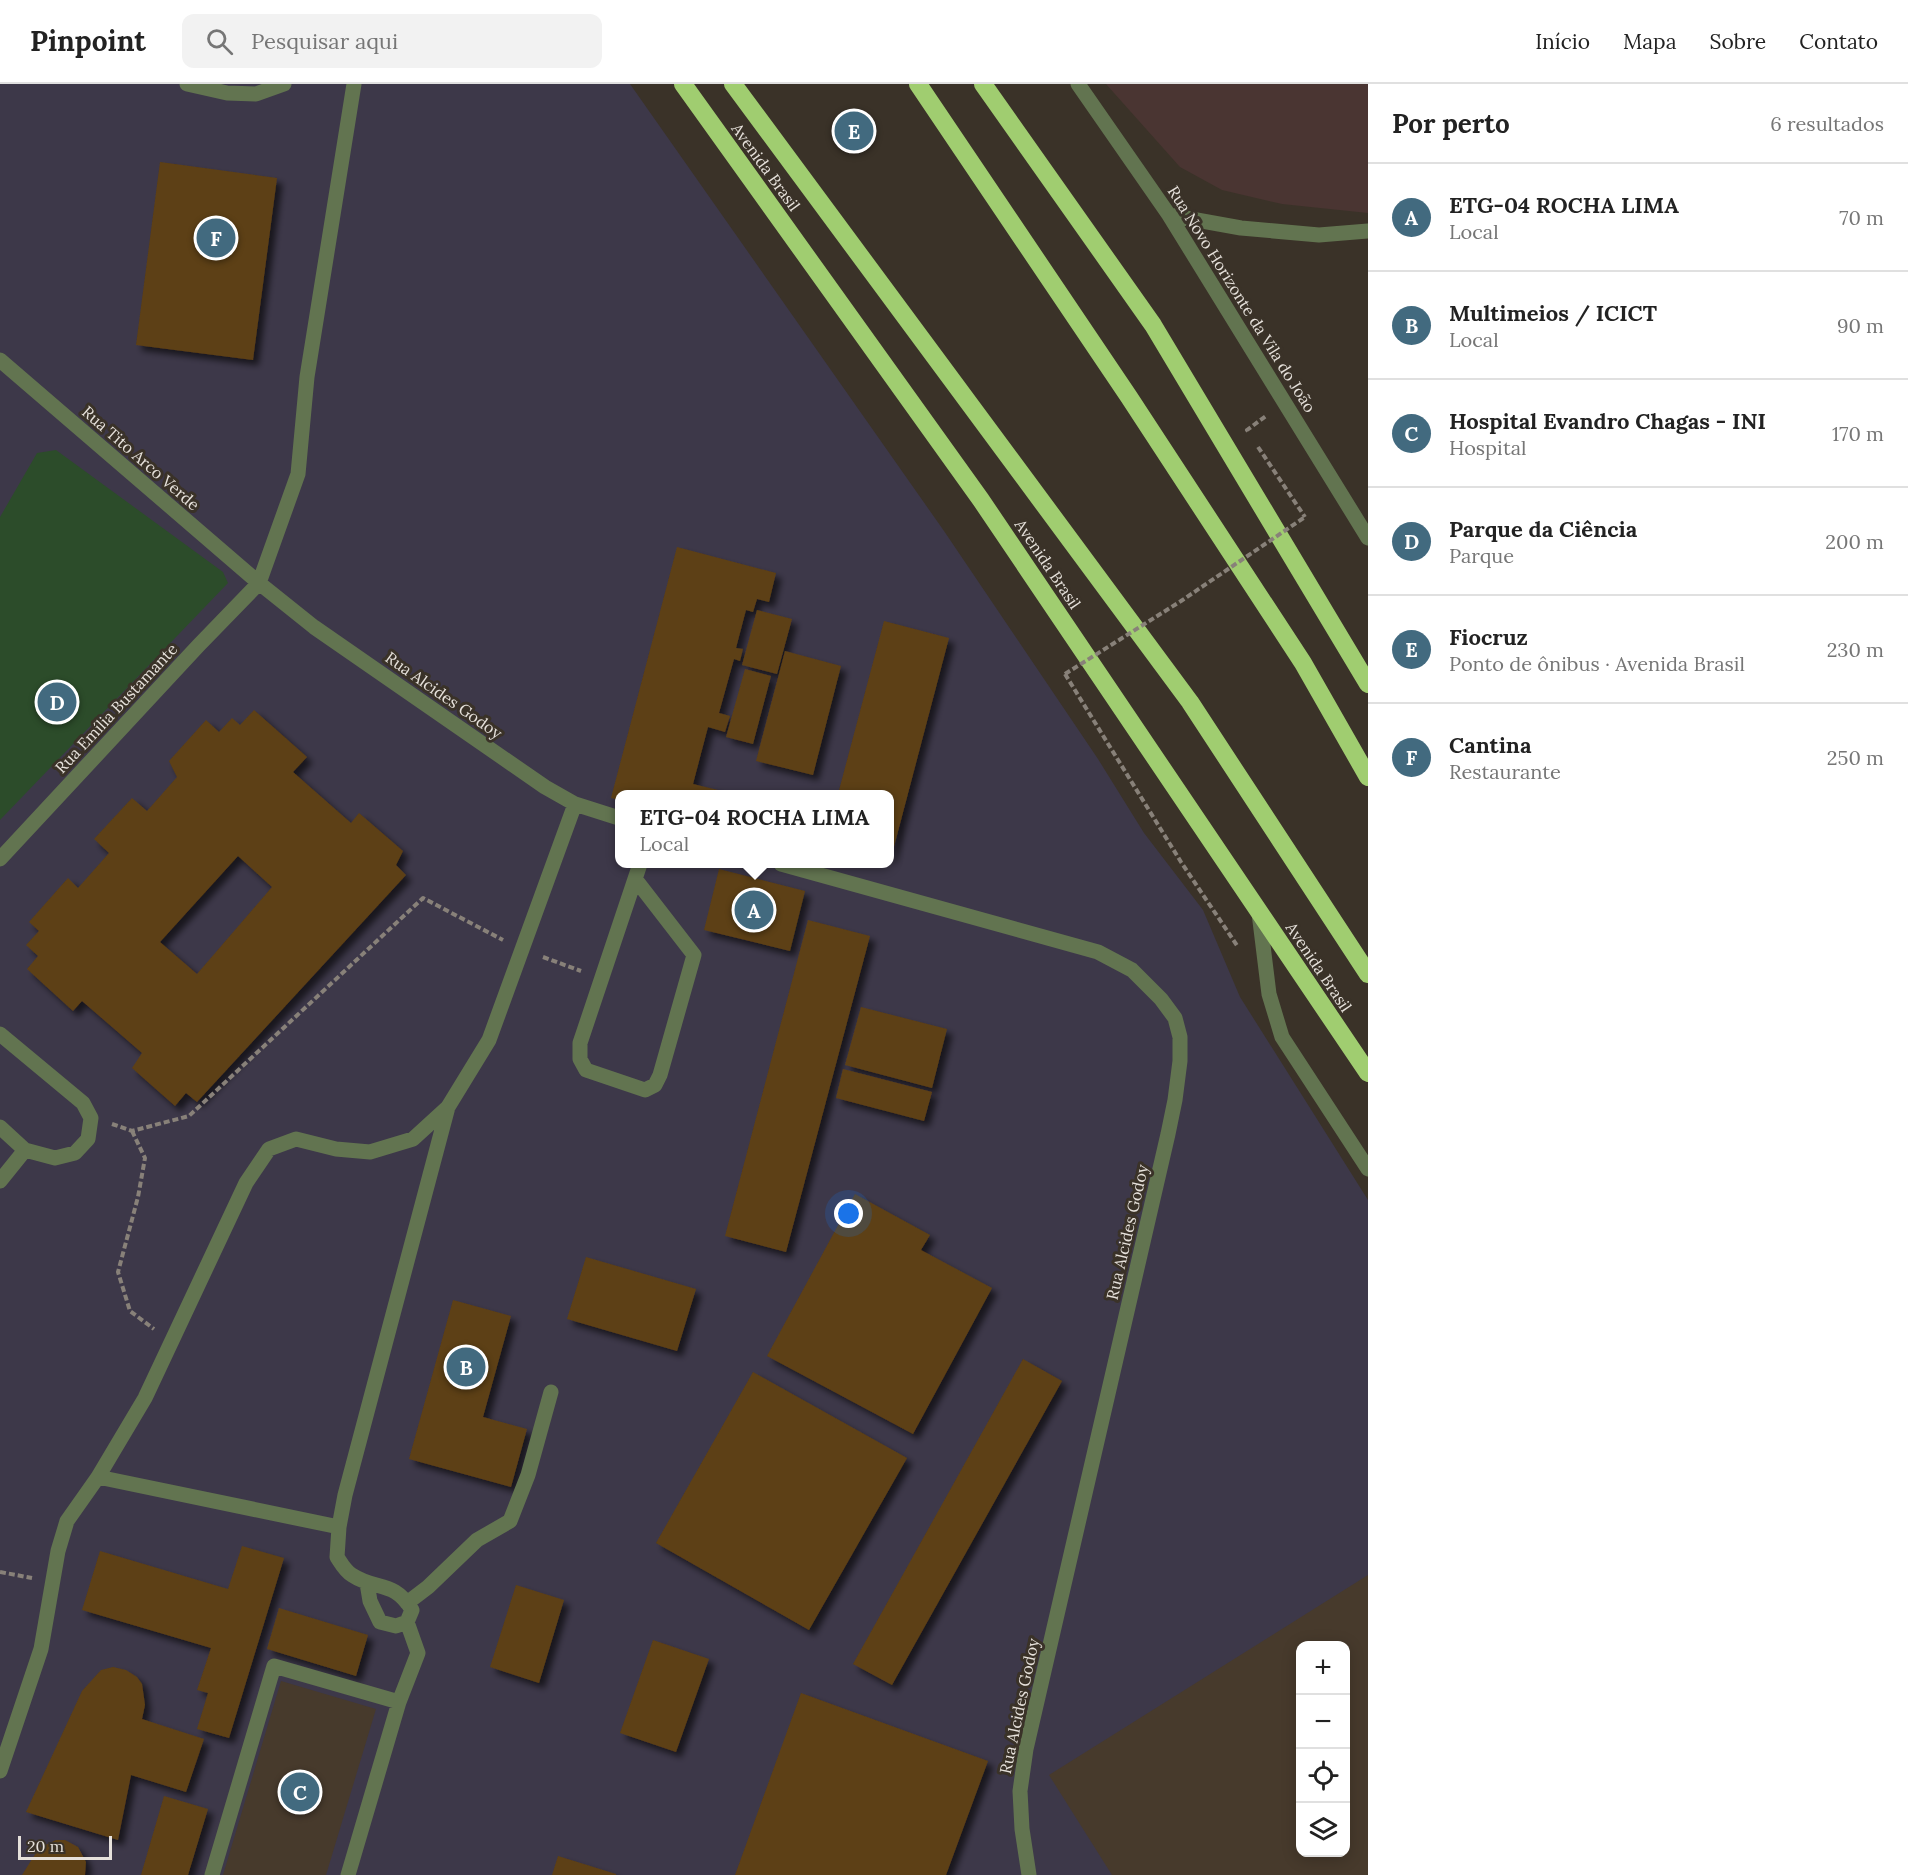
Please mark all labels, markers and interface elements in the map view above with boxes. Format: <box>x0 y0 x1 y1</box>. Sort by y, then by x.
search box <box>182 14 602 68</box>
text: Pinpoint <box>30 23 146 59</box>
icon: search <box>203 25 236 58</box>
text: Pesquisar aqui <box>251 27 398 55</box>
text: Início <box>1535 28 1590 55</box>
text: Mapa <box>1623 28 1677 55</box>
text: Sobre <box>1710 28 1766 55</box>
text: Contato <box>1799 28 1878 55</box>
text: Por perto <box>1392 107 1510 140</box>
pin: E <box>834 108 874 154</box>
text: 6 resultados <box>1770 111 1884 136</box>
street label: Avenida Brasil <box>727 118 805 215</box>
street label: Rua Novo Horizonte da Vila do João <box>1164 182 1320 416</box>
text: ETG-04 ROCHA LIMA <box>1449 191 1679 219</box>
text: A <box>1405 205 1418 230</box>
text: 70 m <box>1839 205 1884 230</box>
pin: F <box>196 216 236 260</box>
text: Local <box>1449 219 1499 244</box>
text: Multimeios / ICICT <box>1449 299 1657 327</box>
text: B <box>1405 313 1418 338</box>
text: 90 m <box>1837 313 1884 338</box>
text: Local <box>1449 327 1499 352</box>
street label: Rua Tito Arco Verde <box>78 402 204 515</box>
text: Hospital Evandro Chagas - INI <box>1449 407 1766 435</box>
text: C <box>1405 421 1418 446</box>
text: 170 m <box>1832 421 1884 446</box>
text: Hospital <box>1449 435 1527 460</box>
street label: Avenida Brasil <box>1010 515 1085 613</box>
text: Parque da Ciência <box>1449 515 1637 543</box>
text: D <box>1404 529 1419 554</box>
text: 200 m <box>1825 529 1884 554</box>
text: Parque <box>1449 543 1514 568</box>
text: Fiocruz <box>1449 623 1528 651</box>
text: E <box>1405 637 1418 662</box>
text: 230 m <box>1827 637 1884 662</box>
street label: Rua Emília Bustamante <box>51 639 182 777</box>
street label: Rua Alcides Godoy <box>382 647 507 743</box>
text: Ponto de ônibus · Avenida Brasil <box>1449 651 1745 676</box>
pin: D <box>38 680 76 724</box>
text: Cantina <box>1449 731 1531 759</box>
text: F <box>1406 745 1417 770</box>
text: 250 m <box>1827 745 1884 770</box>
text: Restaurante <box>1449 759 1561 784</box>
popup <box>615 790 894 868</box>
text: ETG-04 ROCHA LIMA <box>640 803 869 831</box>
text: Local <box>640 831 689 856</box>
pin: A <box>734 888 774 932</box>
street label: Avenida Brasil <box>1281 918 1356 1016</box>
street label: Rua Alcides Godoy <box>1102 1162 1152 1302</box>
your location <box>834 1199 863 1228</box>
pin: B <box>446 1344 486 1390</box>
street label: Rua Alcides Godoy <box>995 1636 1043 1776</box>
map controls <box>1296 1641 1350 1857</box>
button: + <box>1296 1641 1350 1695</box>
button: − <box>1296 1695 1350 1749</box>
button: locate <box>1296 1749 1350 1803</box>
pin: C <box>280 1770 320 1814</box>
button: layers <box>1296 1803 1350 1857</box>
scale bar <box>18 1833 112 1860</box>
text: 20 m <box>27 1836 64 1856</box>

